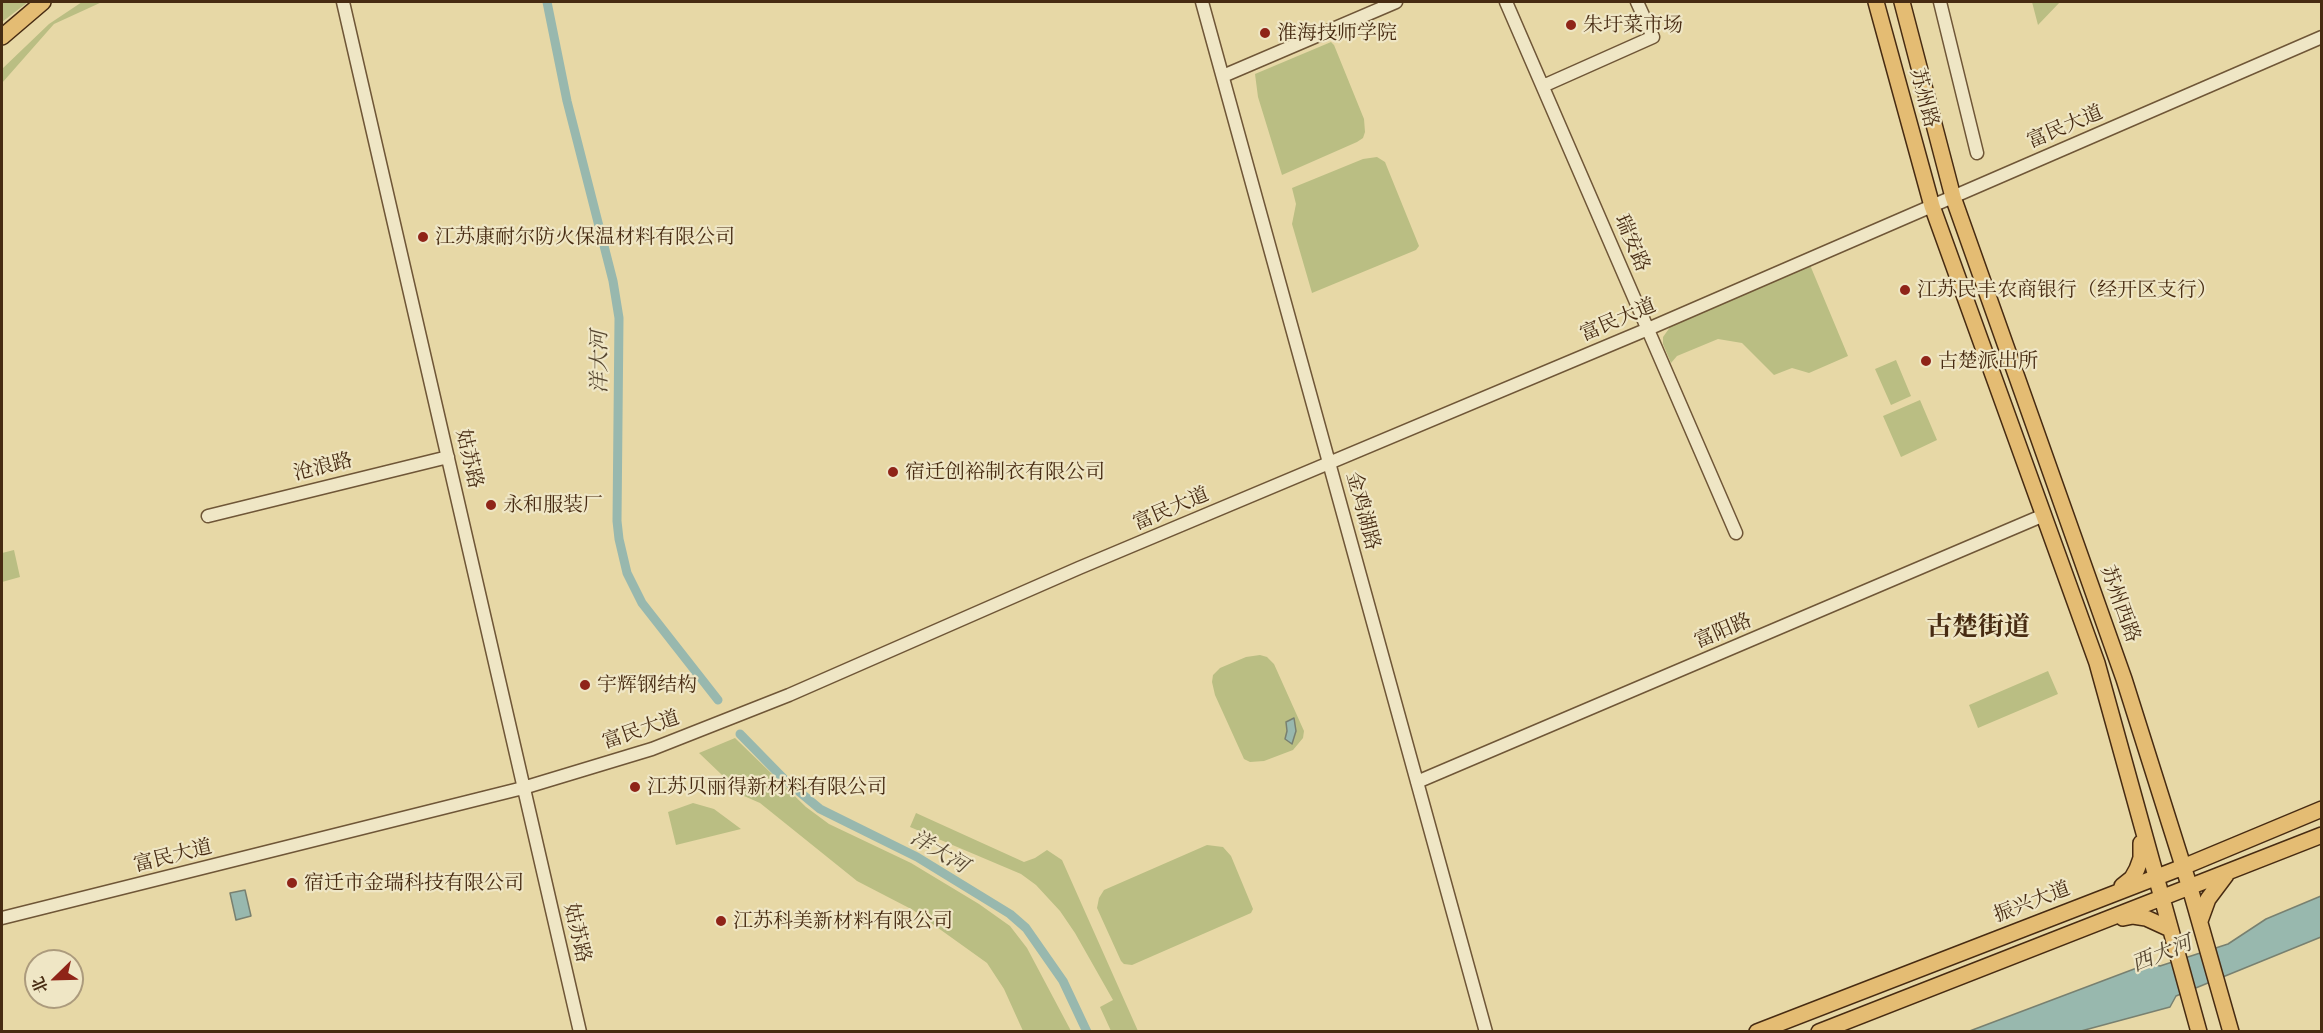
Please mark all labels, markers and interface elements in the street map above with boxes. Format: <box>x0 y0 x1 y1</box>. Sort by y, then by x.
place label: 朱圩菜市场 <box>1583 13 1683 37</box>
marker: 朱圩菜市场 <box>1564 18 1578 32</box>
place label: 淮海技师学院 <box>1277 21 1397 45</box>
marker: 淮海技师学院 <box>1258 26 1272 40</box>
street label: 苏州路 <box>1905 66 1943 130</box>
street label: 富民大道 <box>2023 100 2107 154</box>
street label: 瑞安路 <box>1609 211 1655 275</box>
place label: 江苏康耐尔防火保温材料有限公司 <box>435 225 735 249</box>
marker: 江苏康耐尔防火保温材料有限公司 <box>416 230 430 244</box>
place label: 江苏民丰农商银行（经开区支行） <box>1917 278 2217 302</box>
marker: 江苏民丰农商银行（经开区支行） <box>1898 283 1912 297</box>
street label: 富民大道 <box>1576 293 1660 347</box>
water label: 洋大河 <box>587 331 613 393</box>
place label: 古楚派出所 <box>1938 349 2038 373</box>
marker: 古楚派出所 <box>1919 354 1933 368</box>
street label: 姑苏路 <box>451 427 487 491</box>
street label: 沧浪路 <box>291 448 355 486</box>
place label: 宿迁创裕制衣有限公司 <box>905 460 1105 484</box>
marker: 宿迁创裕制衣有限公司 <box>886 465 900 479</box>
street label: 金鸡湖路 <box>1341 469 1385 553</box>
street label: 富民大道 <box>1129 482 1213 536</box>
place label: 永和服装厂 <box>503 493 603 517</box>
marker: 永和服装厂 <box>484 498 498 512</box>
street label: 苏州西路 <box>2095 562 2145 646</box>
street label: 富阳路 <box>1691 608 1755 654</box>
district label: 古楚街道 <box>1926 611 2030 643</box>
place label: 宇辉钢结构 <box>597 673 697 697</box>
marker: 宇辉钢结构 <box>578 678 592 692</box>
street label: 富民大道 <box>599 706 683 754</box>
place label: 江苏贝丽得新材料有限公司 <box>647 775 887 799</box>
marker: 江苏贝丽得新材料有限公司 <box>628 780 642 794</box>
water label: 洋大河 <box>906 825 972 879</box>
street label: 富民大道 <box>131 835 215 877</box>
place label: 宿迁市金瑞科技有限公司 <box>304 871 524 895</box>
marker: 宿迁市金瑞科技有限公司 <box>285 876 299 890</box>
street label: 振兴大道 <box>1990 876 2074 928</box>
street label: 姑苏路 <box>559 901 595 965</box>
place label: 江苏科美新材料有限公司 <box>733 909 953 933</box>
marker: 江苏科美新材料有限公司 <box>714 914 728 928</box>
water label: 西大河 <box>2128 931 2196 977</box>
north arrow <box>24 949 84 1009</box>
text: 北 <box>27 974 52 997</box>

